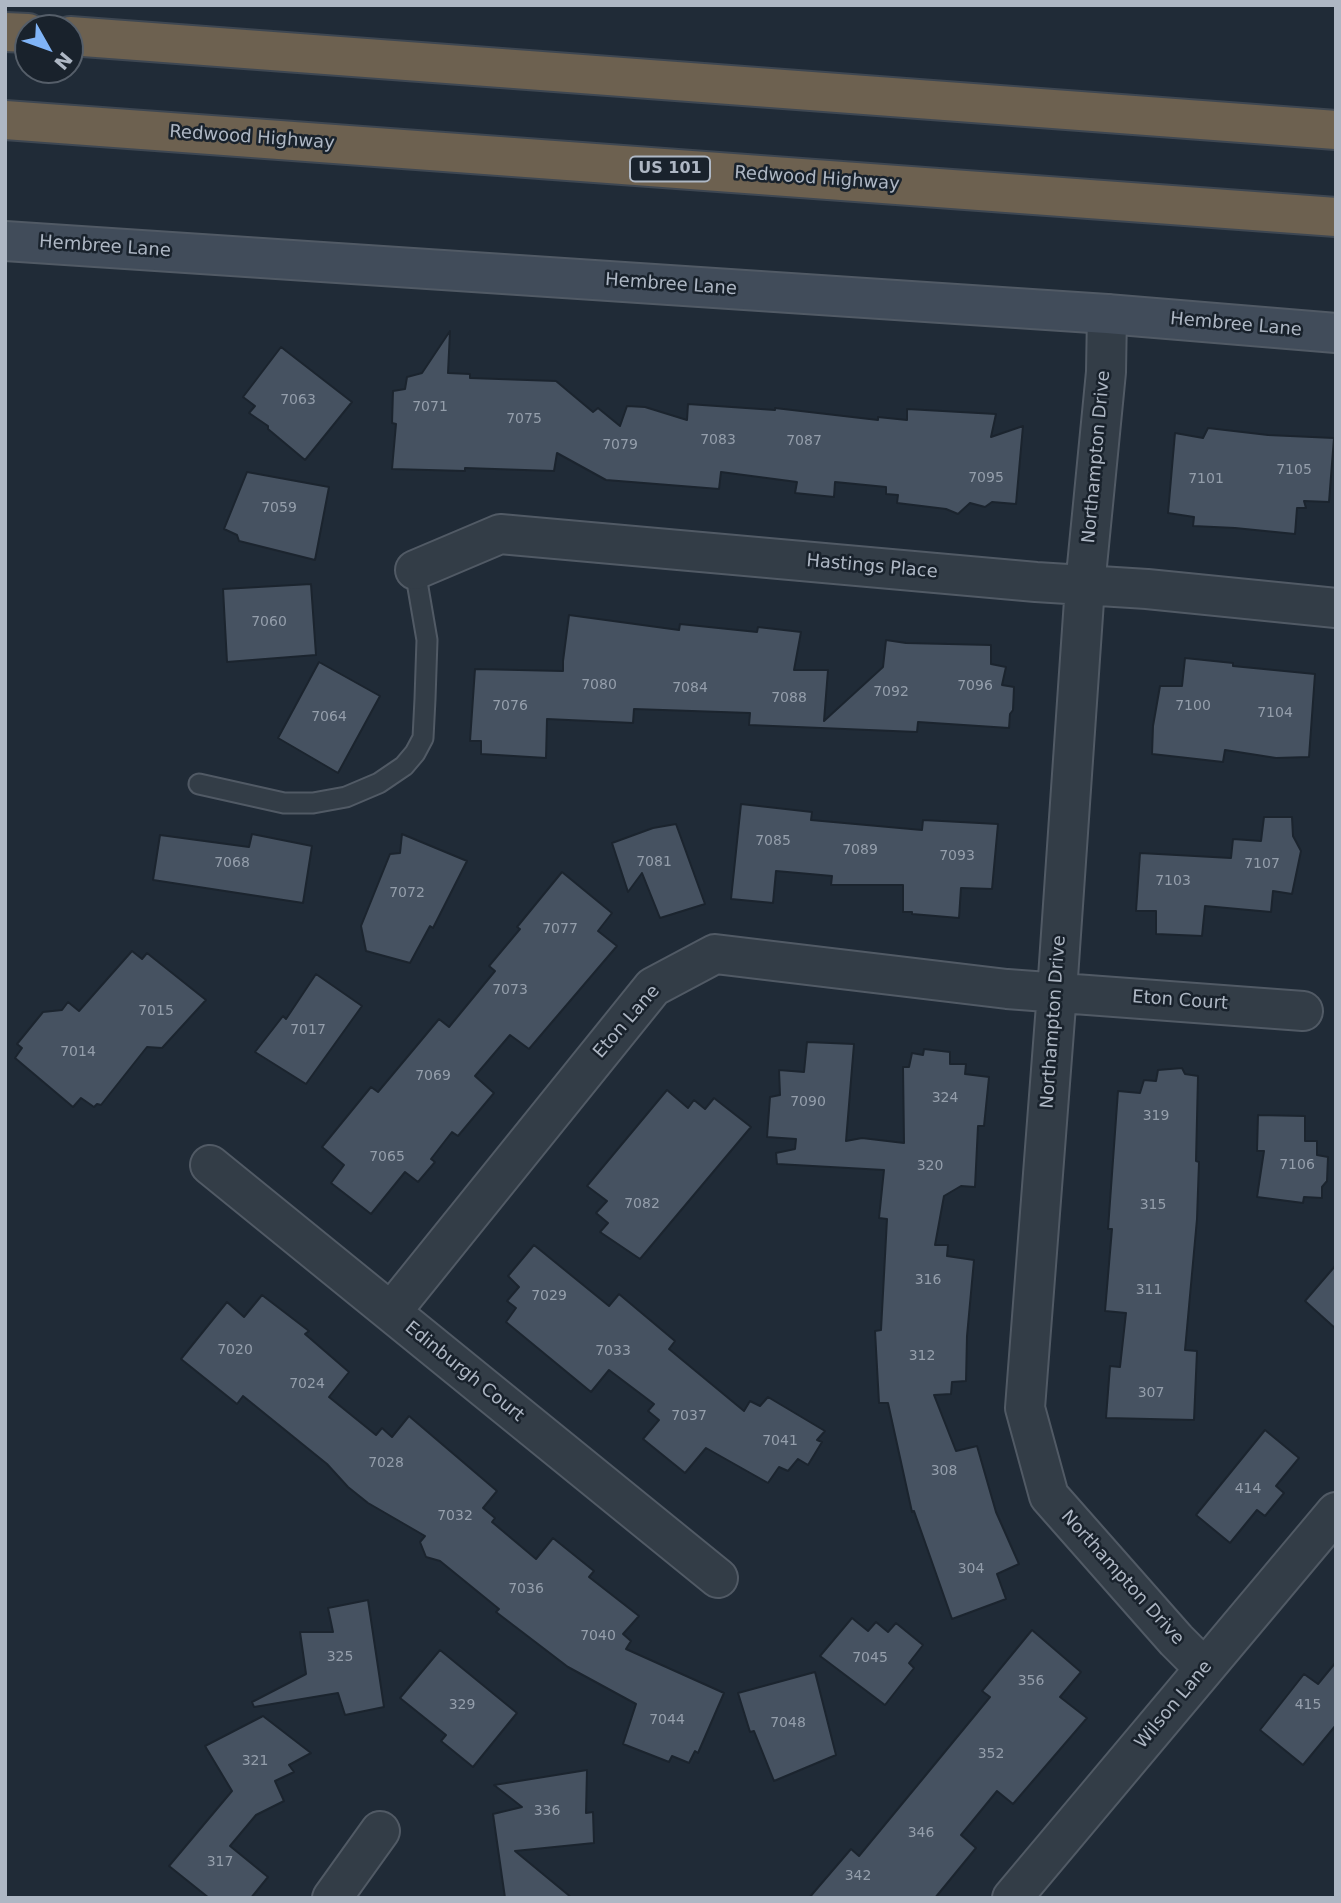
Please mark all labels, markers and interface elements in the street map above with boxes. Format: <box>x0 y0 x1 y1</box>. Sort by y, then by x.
north arrow <box>14 14 84 84</box>
text: N <box>50 48 77 74</box>
street label: Redwood Highway <box>169 121 335 155</box>
road number: US 101 <box>630 156 710 182</box>
street label: Redwood Highway <box>734 162 900 196</box>
street label: Hembree Lane <box>38 232 172 262</box>
street label: Hembree Lane <box>604 270 738 300</box>
street label: Hembree Lane <box>1169 308 1303 342</box>
street label: Northampton Drive <box>1079 370 1115 544</box>
house number: 7063 <box>280 392 316 408</box>
house number: 7071 <box>412 399 448 415</box>
house number: 7075 <box>506 411 542 427</box>
house number: 7083 <box>700 432 736 448</box>
house number: 7087 <box>786 433 822 449</box>
house number: 7079 <box>602 437 638 453</box>
house number: 7105 <box>1276 462 1312 478</box>
house number: 7095 <box>968 470 1004 486</box>
house number: 7101 <box>1188 471 1224 487</box>
house number: 7059 <box>261 500 297 516</box>
street label: Hastings Place <box>805 550 939 584</box>
house number: 7060 <box>251 614 287 630</box>
house number: 7080 <box>581 677 617 693</box>
house number: 7096 <box>957 678 993 694</box>
house number: 7084 <box>672 680 708 696</box>
house number: 7092 <box>873 684 909 700</box>
house number: 7088 <box>771 690 807 706</box>
house number: 7076 <box>492 698 528 714</box>
house number: 7100 <box>1175 698 1211 714</box>
house number: 7104 <box>1257 705 1293 721</box>
house number: 7064 <box>311 709 347 725</box>
house number: 7085 <box>755 833 791 849</box>
house number: 7089 <box>842 842 878 858</box>
house number: 7093 <box>939 848 975 864</box>
house number: 7081 <box>636 854 672 870</box>
house number: 7068 <box>214 855 250 871</box>
house number: 7107 <box>1244 856 1280 872</box>
house number: 7103 <box>1155 873 1191 889</box>
house number: 7072 <box>389 885 425 901</box>
house number: 7077 <box>542 921 578 937</box>
street label: Northampton Drive <box>1037 935 1071 1109</box>
street label: Eton Lane <box>589 981 665 1063</box>
house number: 7073 <box>492 982 528 998</box>
street label: Eton Court <box>1131 987 1229 1015</box>
house number: 7015 <box>138 1003 174 1019</box>
house number: 7017 <box>290 1022 326 1038</box>
house number: 7014 <box>60 1044 96 1060</box>
house number: 7069 <box>415 1068 451 1084</box>
house number: 324 <box>932 1090 958 1106</box>
house number: 7090 <box>790 1094 826 1110</box>
house number: 319 <box>1143 1108 1169 1124</box>
house number: 7065 <box>369 1149 405 1165</box>
house number: 7106 <box>1279 1157 1315 1173</box>
house number: 320 <box>917 1158 943 1174</box>
house number: 7082 <box>624 1196 660 1212</box>
house number: 315 <box>1140 1197 1166 1213</box>
house number: 316 <box>915 1272 941 1288</box>
house number: 311 <box>1136 1282 1162 1298</box>
house number: 7029 <box>531 1288 567 1304</box>
street label: Edinburgh Court <box>400 1317 528 1427</box>
house number: 7020 <box>217 1342 253 1358</box>
house number: 7033 <box>595 1343 631 1359</box>
house number: 312 <box>909 1348 935 1364</box>
house number: 7024 <box>289 1376 325 1392</box>
house number: 307 <box>1138 1385 1164 1401</box>
house number: 7037 <box>671 1408 707 1424</box>
house number: 7041 <box>762 1433 798 1449</box>
house number: 7028 <box>368 1455 404 1471</box>
house number: 308 <box>931 1463 957 1479</box>
house number: 414 <box>1235 1481 1261 1497</box>
street label: Northampton Drive <box>1056 1506 1188 1650</box>
house number: 7032 <box>437 1508 473 1524</box>
house number: 304 <box>958 1561 984 1577</box>
house number: 7036 <box>508 1581 544 1597</box>
house number: 7040 <box>580 1628 616 1644</box>
house number: 325 <box>327 1649 353 1665</box>
house number: 7045 <box>852 1650 888 1666</box>
street label: Wilson Lane <box>1131 1657 1217 1753</box>
house number: 356 <box>1018 1673 1044 1689</box>
house number: 329 <box>449 1697 475 1713</box>
house number: 415 <box>1295 1697 1321 1713</box>
house number: 7044 <box>649 1712 685 1728</box>
house number: 7048 <box>770 1715 806 1731</box>
house number: 352 <box>978 1746 1004 1762</box>
house number: 321 <box>242 1753 268 1769</box>
house number: 336 <box>534 1803 560 1819</box>
house number: 346 <box>908 1825 934 1841</box>
house number: 317 <box>207 1854 233 1870</box>
house number: 342 <box>845 1868 871 1884</box>

